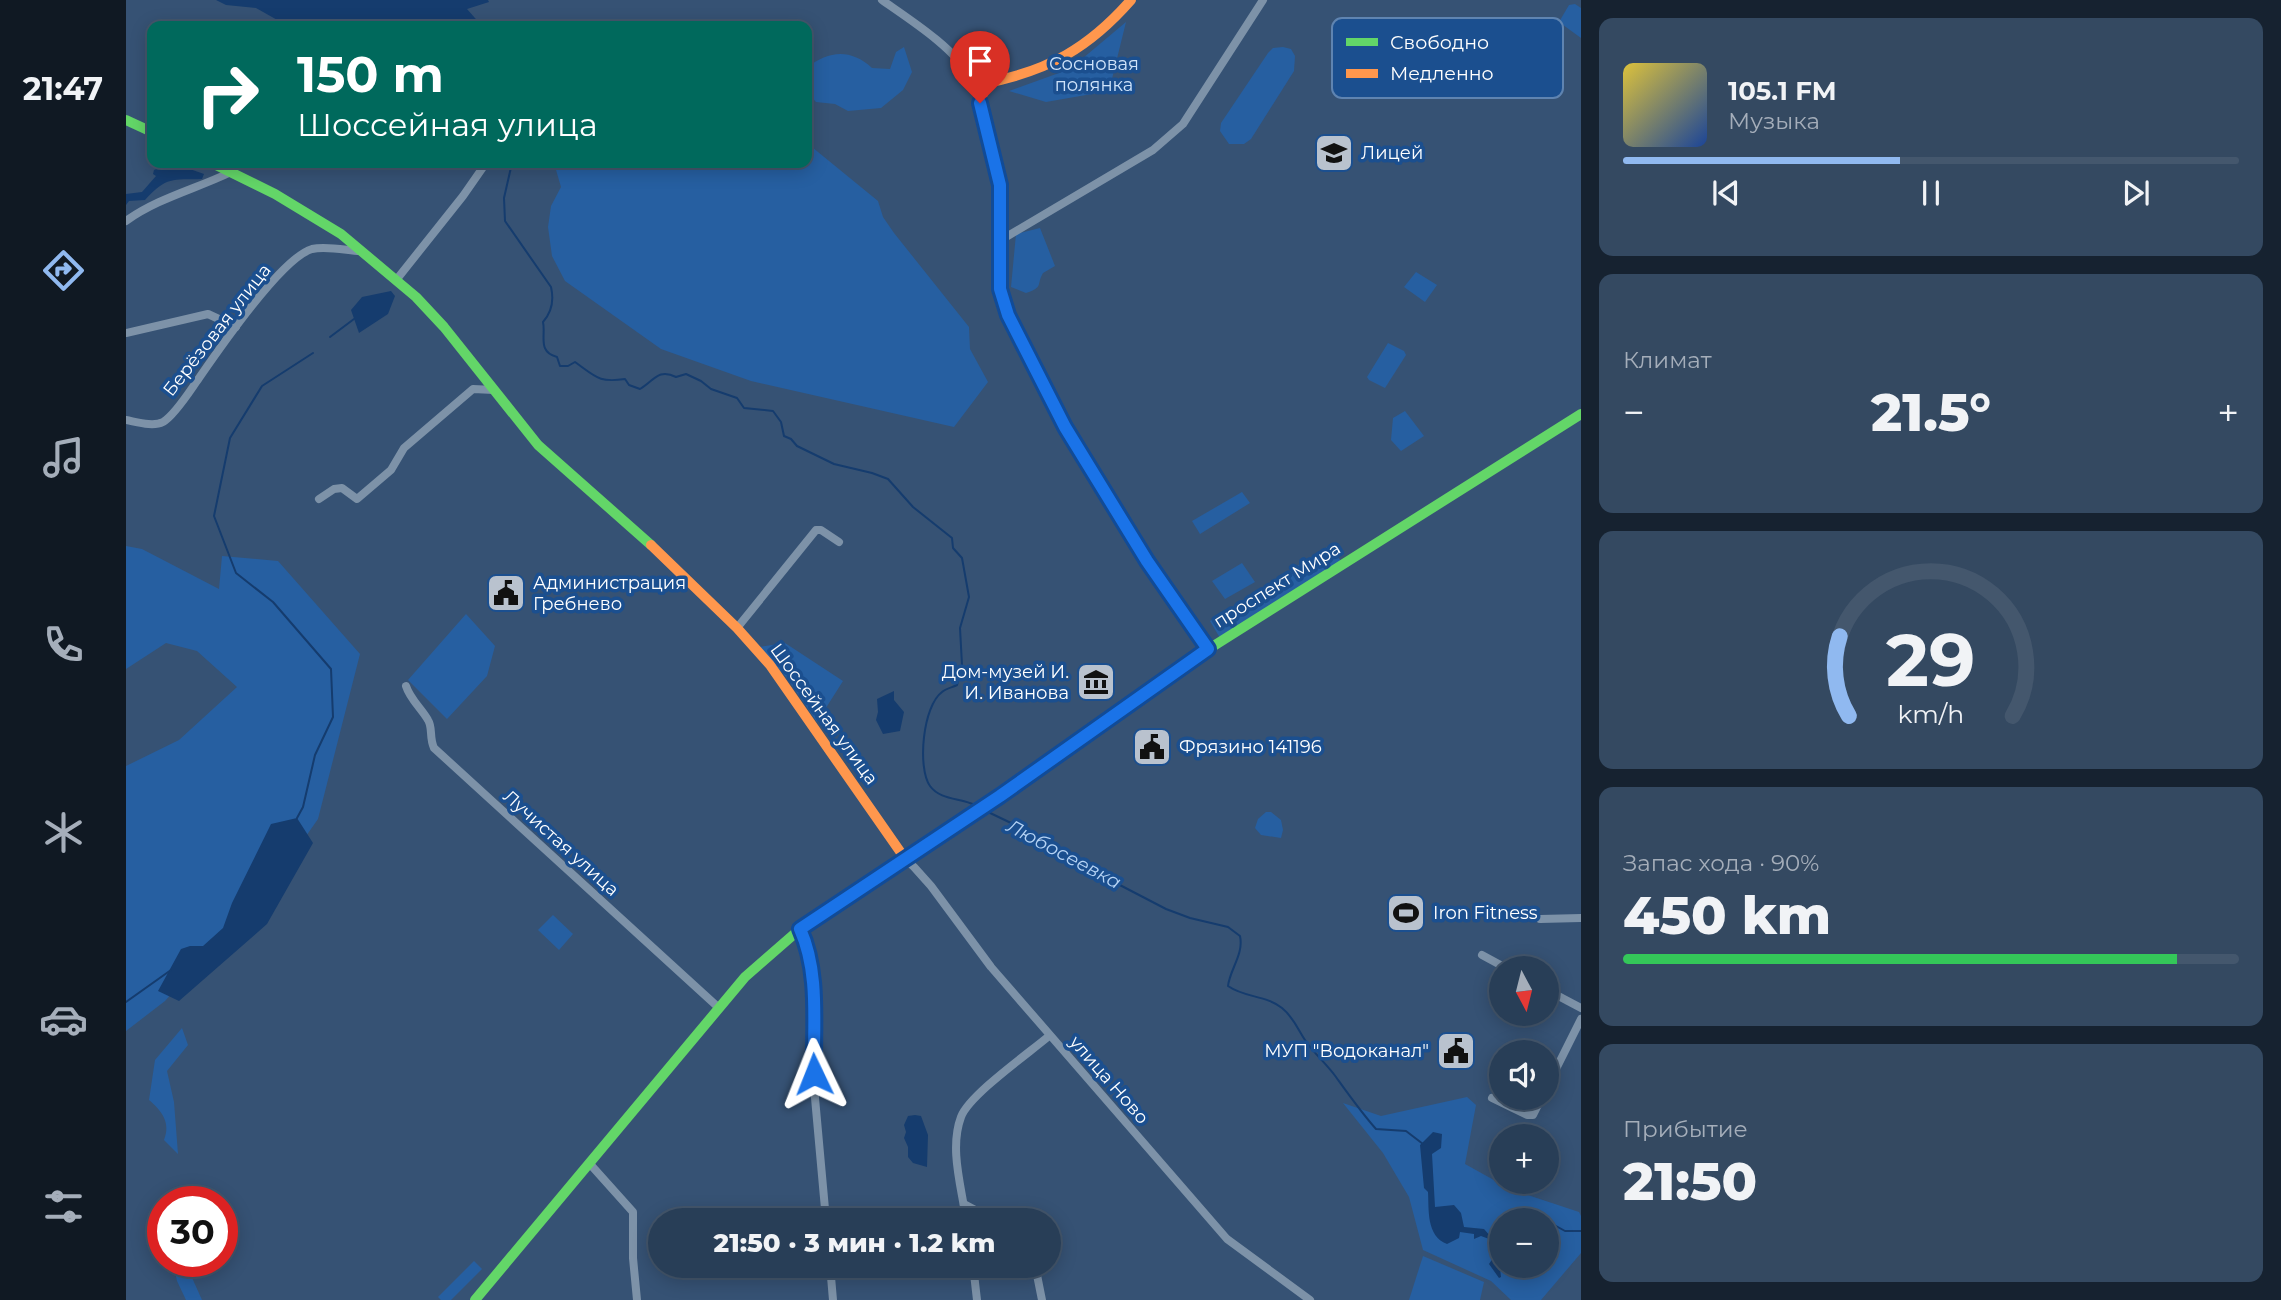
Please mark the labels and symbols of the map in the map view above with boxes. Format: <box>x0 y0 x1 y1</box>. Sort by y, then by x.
legend <box>1332 18 1563 98</box>
pin <box>950 31 1010 103</box>
text: Свободно <box>1390 31 1489 54</box>
park label: Сосновая полянка <box>1049 53 1139 96</box>
text: Медленно <box>1390 62 1494 85</box>
school or university icon: Лицей <box>1313 132 1355 174</box>
place label: Лицей <box>1361 142 1423 164</box>
street label: Берёзовая улица <box>158 259 276 401</box>
street label: проспект Мира <box>1210 537 1344 633</box>
public building icon: Администрация Гребнево <box>485 572 527 614</box>
place label: Администрация Гребнево <box>533 572 686 615</box>
street label: Шоссейная улица <box>765 639 883 789</box>
place label: Дом-музей И. И. Иванова <box>942 661 1069 704</box>
museum icon: Дом-музей И. И. Иванова <box>1075 661 1117 703</box>
public building icon: Фрязино 141196 <box>1131 726 1173 768</box>
place label: Фрязино 141196 <box>1179 736 1322 758</box>
street label: Лучистая улица <box>499 785 623 901</box>
water label: Любосеевка <box>1002 814 1125 894</box>
sports icon: Iron Fitness <box>1385 892 1427 934</box>
place label: Iron Fitness <box>1433 902 1538 924</box>
north arrow <box>1489 956 1559 1026</box>
public building icon: МУП "Водоканал" <box>1435 1030 1477 1072</box>
street label: улица Ново <box>1064 1031 1153 1129</box>
position arrow <box>777 1037 851 1111</box>
place label: МУП "Водоканал" <box>1264 1040 1429 1062</box>
speed limit sign: 30 <box>147 1186 238 1277</box>

